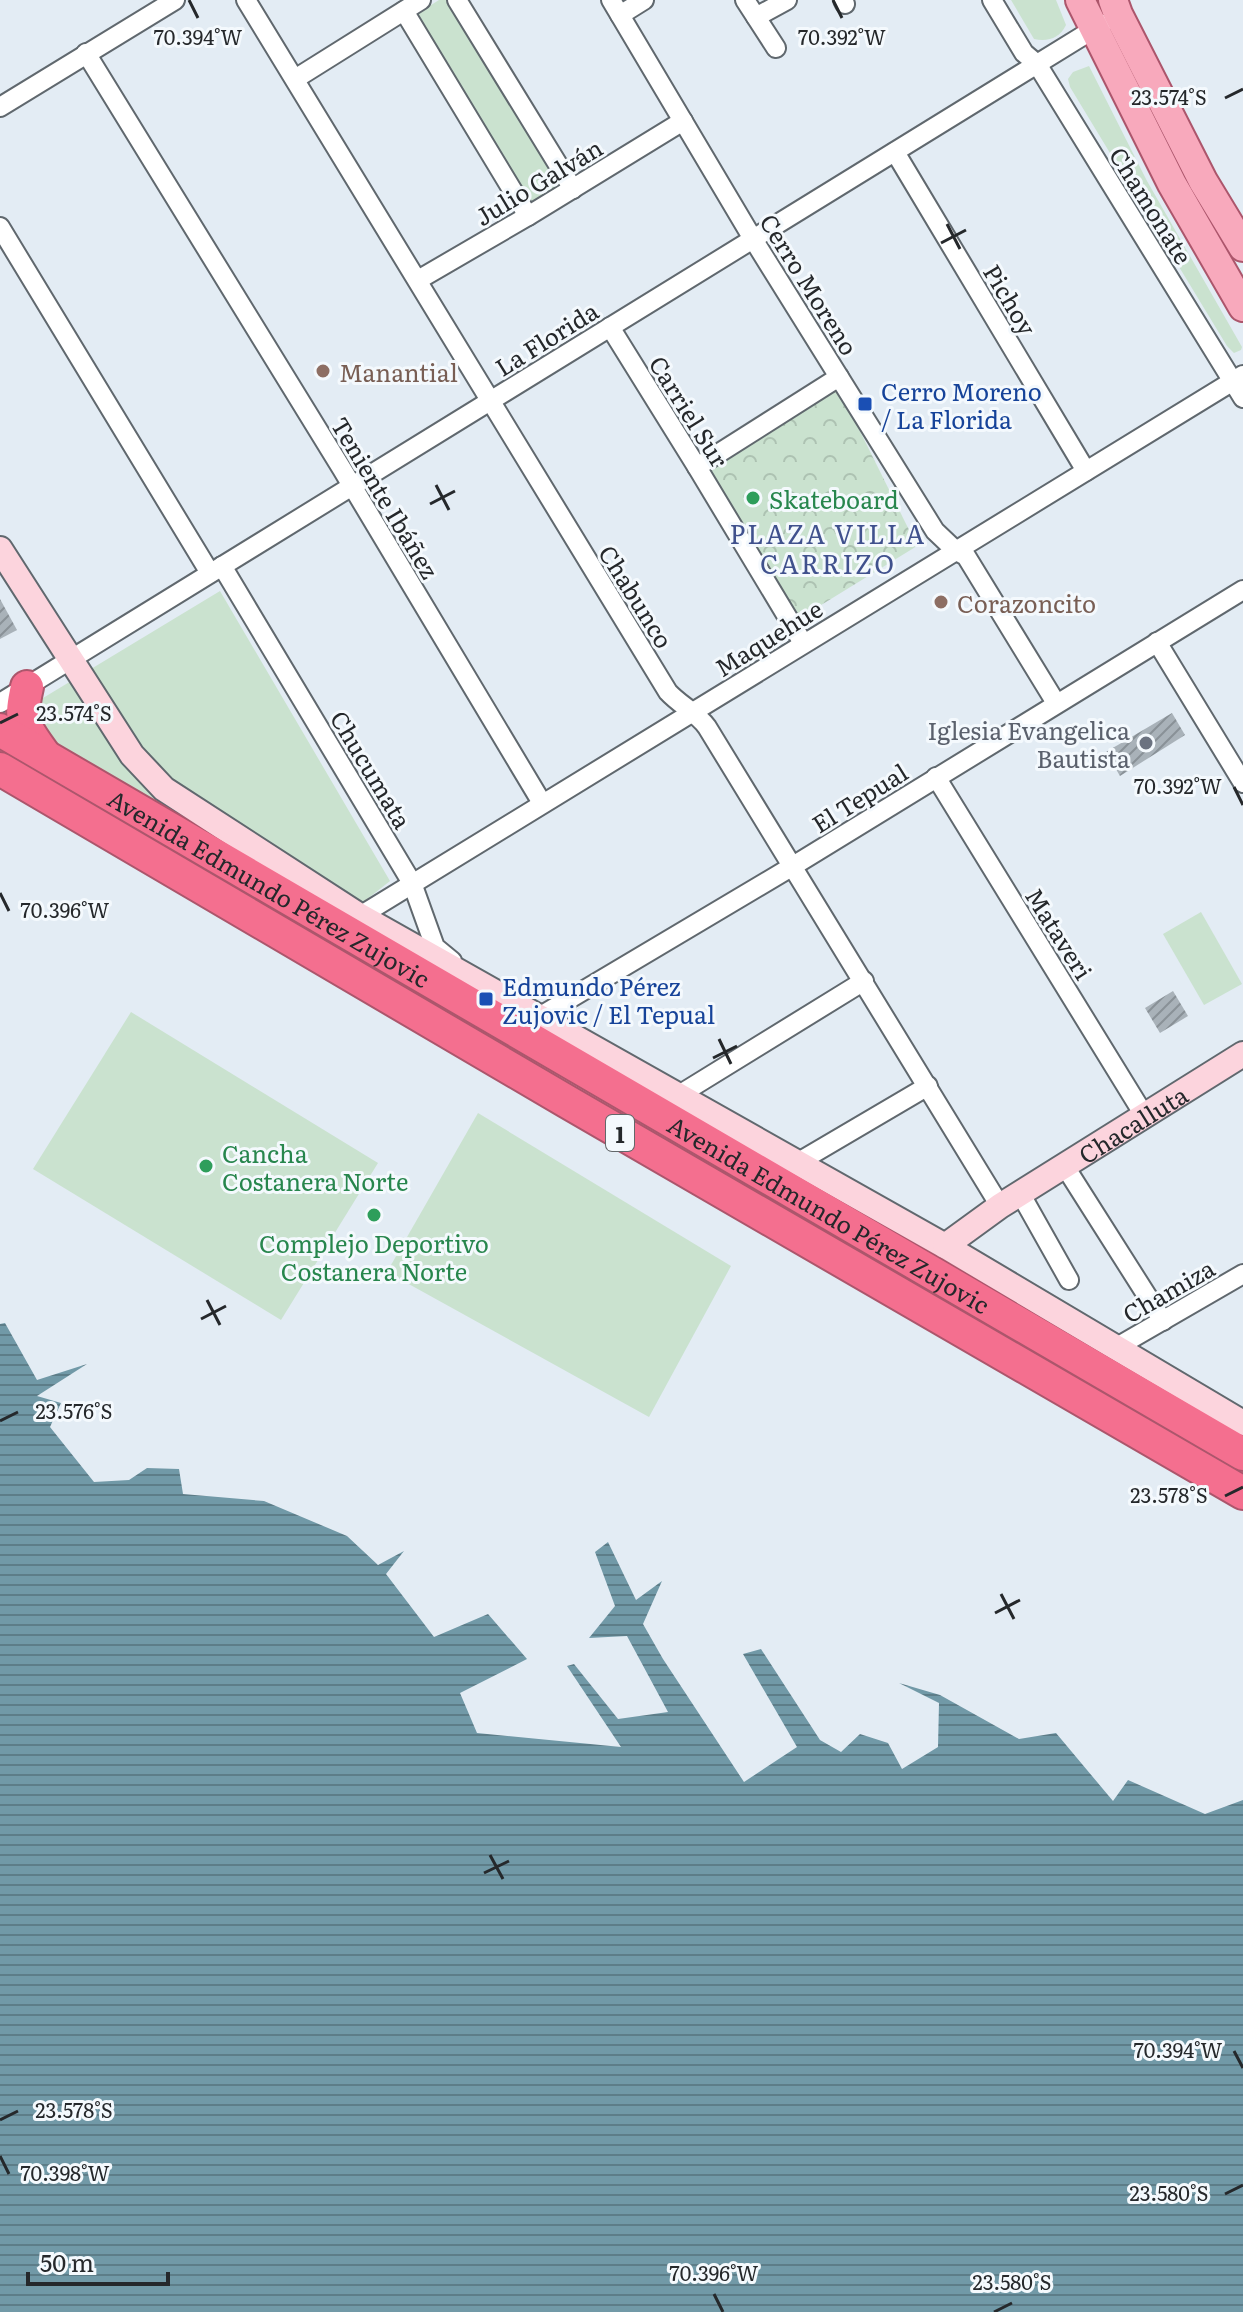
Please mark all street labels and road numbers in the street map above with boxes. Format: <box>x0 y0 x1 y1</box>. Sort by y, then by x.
street label: Julio Galván <box>468 129 609 233</box>
street label: Chamonate <box>1102 140 1202 270</box>
street label: Cerro Moreno <box>753 207 867 361</box>
street label: Pichoy <box>976 257 1046 341</box>
street label: La Florida <box>488 292 604 384</box>
street label: Carriel Sur <box>642 348 738 474</box>
street label: Teniente Ibáñez <box>324 409 448 585</box>
street label: Chabunco <box>591 538 683 654</box>
street label: Maquehue <box>707 590 829 684</box>
street label: Chucumata <box>323 703 421 835</box>
street label: El Tepual <box>804 754 914 840</box>
street label: Avenida Edmundo Pérez Zujovic <box>102 779 437 995</box>
street label: Mataveri <box>1018 880 1102 986</box>
street label: Chacalluta <box>1071 1076 1194 1171</box>
street label: Avenida Edmundo Pérez Zujovic <box>662 1106 997 1321</box>
road number: 1 <box>606 1115 634 1151</box>
street label: Chamiza <box>1116 1250 1221 1330</box>

